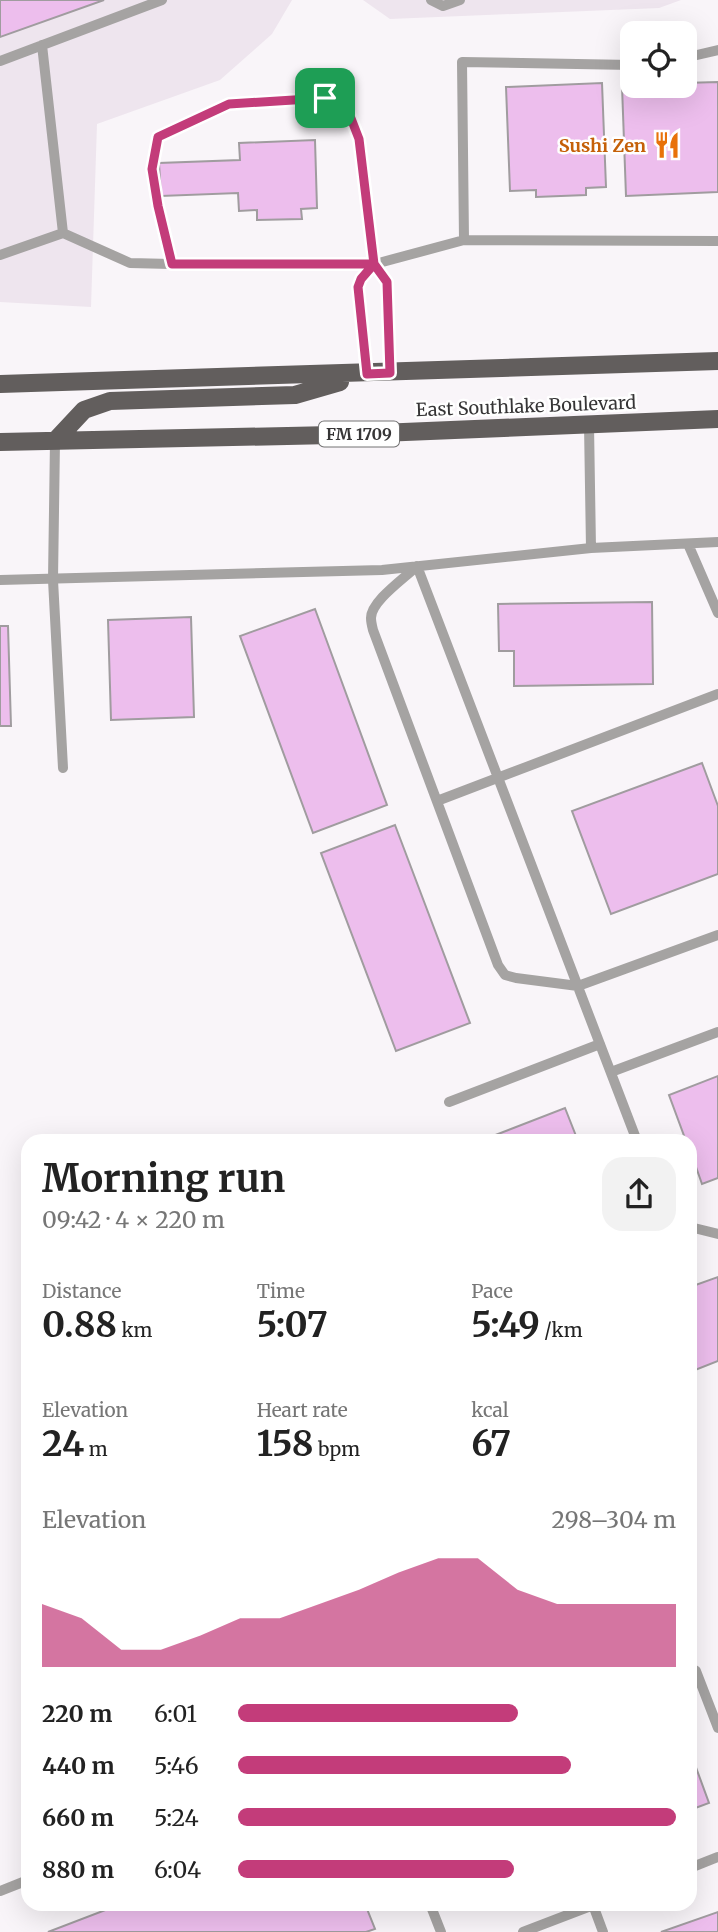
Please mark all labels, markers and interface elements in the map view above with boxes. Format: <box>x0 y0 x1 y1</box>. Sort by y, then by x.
map controls <box>620 21 697 98</box>
button: locate <box>620 21 697 98</box>
pin <box>295 68 355 128</box>
icon: arrive <box>306 79 344 117</box>
restaurant icon: Sushi Zen <box>652 130 682 160</box>
place label: Sushi Zen <box>559 134 646 157</box>
street label: East Southlake Boulevard <box>415 391 637 421</box>
road number: FM 1709 <box>319 422 399 446</box>
text: Morning run <box>42 1155 285 1202</box>
button: share <box>602 1157 676 1231</box>
text: 09:42 · 4 × 220 m <box>42 1205 225 1234</box>
text: Distance <box>42 1279 121 1303</box>
text: Time <box>257 1279 305 1303</box>
text: Pace <box>471 1279 513 1303</box>
text: 0.88 <box>42 1303 117 1347</box>
text: 5:07 <box>257 1303 328 1347</box>
text: 5:49 <box>471 1303 540 1347</box>
text: km <box>117 1318 152 1342</box>
text: /km <box>540 1318 583 1342</box>
text: Elevation <box>42 1398 128 1422</box>
text: Heart rate <box>257 1398 348 1422</box>
text: kcal <box>471 1398 509 1422</box>
text: 24 <box>42 1422 84 1466</box>
text: 158 <box>257 1422 314 1466</box>
text: 67 <box>471 1422 511 1466</box>
text: m <box>84 1437 108 1461</box>
text: bpm <box>314 1437 360 1461</box>
text: Elevation <box>42 1505 146 1534</box>
text: 298–304 m <box>552 1505 676 1534</box>
text: 220 m <box>42 1699 112 1728</box>
text: 6:01 <box>154 1699 197 1728</box>
text: 440 m <box>42 1751 115 1780</box>
text: 5:46 <box>154 1751 199 1780</box>
text: 660 m <box>42 1803 114 1832</box>
text: 5:24 <box>154 1803 199 1832</box>
text: 880 m <box>42 1855 114 1884</box>
text: 6:04 <box>154 1855 201 1884</box>

